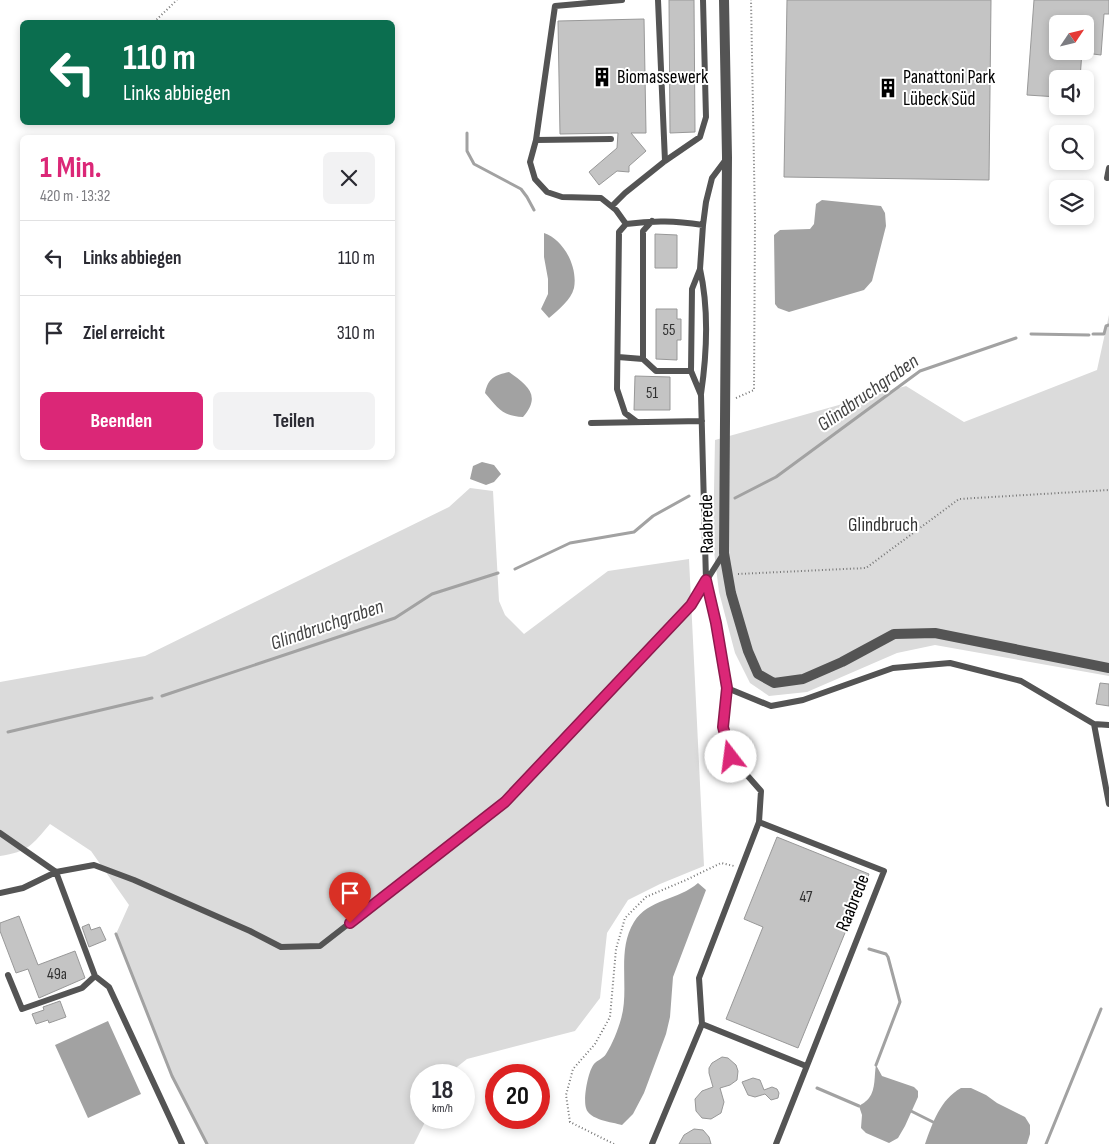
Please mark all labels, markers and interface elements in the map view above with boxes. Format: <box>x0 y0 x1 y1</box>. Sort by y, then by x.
north arrow <box>1049 15 1094 60</box>
map controls <box>1049 15 1094 225</box>
text: 110 m <box>123 37 196 80</box>
icon: left <box>40 40 105 105</box>
building icon: Biomassewerk <box>591 66 613 88</box>
place label: Biomassewerk <box>617 66 709 89</box>
place label: Panattoni Park Lübeck Süd <box>903 66 996 111</box>
button: sound <box>1049 70 1094 115</box>
building icon: Panattoni Park Lübeck Süd <box>877 77 899 99</box>
text: Links abbiegen <box>123 80 231 107</box>
button: search <box>1049 125 1094 170</box>
text: 1 Min. <box>40 150 102 186</box>
button: close <box>323 152 375 204</box>
button: layers <box>1049 180 1094 225</box>
text: 420 m · 13:32 <box>40 187 110 206</box>
icon: left <box>40 244 68 272</box>
text: Links abbiegen <box>83 247 181 270</box>
text: 110 m <box>338 247 375 270</box>
icon: arrive <box>40 319 68 347</box>
house number: 55 <box>663 321 675 340</box>
text: Ziel erreicht <box>83 322 165 345</box>
text: 310 m <box>337 322 375 345</box>
water label: Glindbruchgraben <box>813 349 923 437</box>
house number: 51 <box>646 384 658 403</box>
button: Beenden <box>40 392 203 450</box>
button: Teilen <box>213 392 375 450</box>
street label: Raabrede <box>695 494 719 554</box>
park label: Glindbruch <box>848 514 918 537</box>
water label: Glindbruchgraben <box>267 594 387 656</box>
position arrow <box>704 730 756 782</box>
street label: Raabrede <box>831 871 875 935</box>
pin <box>329 872 371 923</box>
icon: arrive <box>336 879 364 907</box>
house number: 47 <box>800 888 813 907</box>
house number: 49a <box>47 965 67 984</box>
speed limit sign: 20 <box>485 1064 550 1129</box>
text: 18 <box>432 1075 453 1106</box>
text: km/h <box>432 1101 453 1116</box>

